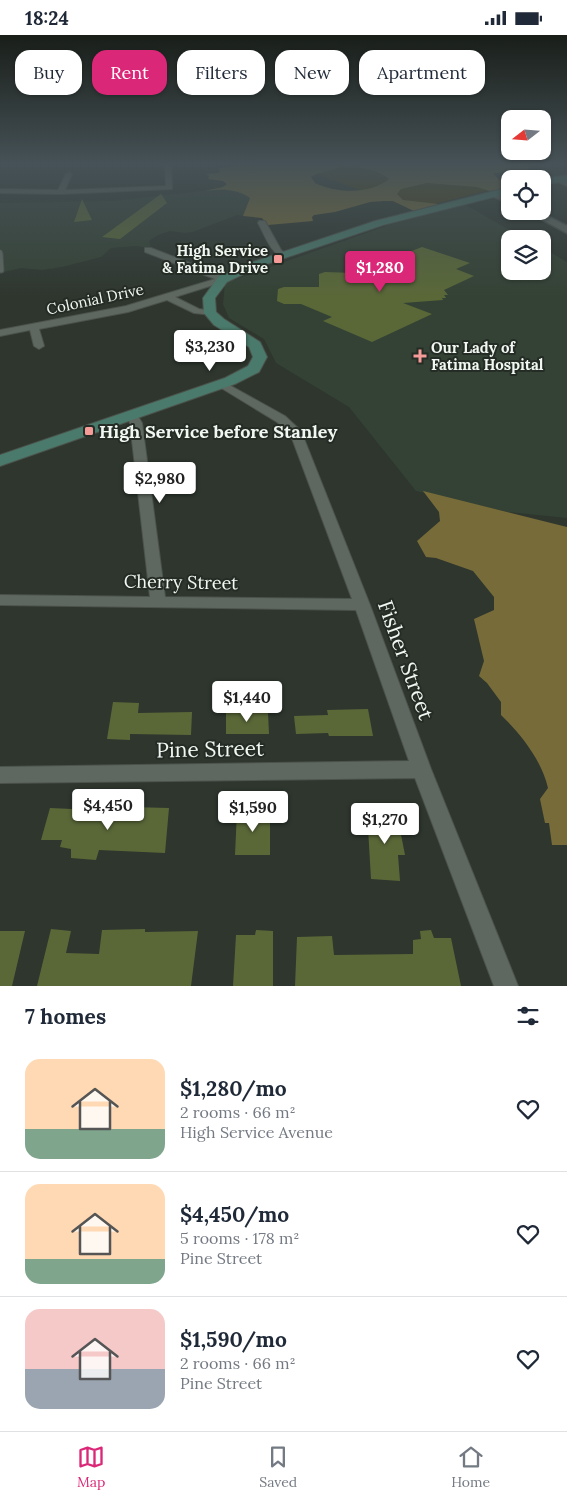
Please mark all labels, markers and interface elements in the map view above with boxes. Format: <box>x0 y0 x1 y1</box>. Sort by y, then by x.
text: 18:24 <box>25 6 69 30</box>
chip: Buy <box>15 50 82 95</box>
chip: Rent <box>92 50 167 95</box>
chip: Filters <box>177 50 265 95</box>
chip: New <box>275 50 349 95</box>
chip: Apartment <box>359 50 485 95</box>
north arrow <box>501 110 551 160</box>
map controls <box>501 110 551 280</box>
button: locate <box>501 170 551 220</box>
button: layers <box>501 230 551 280</box>
place label: High Service & Fatima Drive <box>162 241 268 277</box>
pin: $1,280 <box>339 251 421 293</box>
marker: High Service & Fatima Drive <box>272 253 284 265</box>
text: $1,280 <box>356 257 404 277</box>
street label: Colonial Drive <box>45 279 145 319</box>
pin: $3,230 <box>169 329 251 372</box>
text: $3,230 <box>185 336 235 356</box>
place label: Our Lady of Fatima Hospital <box>431 338 544 374</box>
marker: Our Lady of Fatima Hospital <box>413 349 427 363</box>
place label: High Service before Stanley <box>99 420 337 443</box>
marker: High Service before Stanley <box>83 425 95 437</box>
pin: $2,980 <box>119 461 201 504</box>
text: $2,980 <box>135 468 185 488</box>
street label: Cherry Street <box>124 570 238 594</box>
street label: Fisher Street <box>372 597 440 724</box>
pin: $1,440 <box>206 681 288 723</box>
text: $1,440 <box>223 687 271 707</box>
street label: Pine Street <box>156 735 265 763</box>
pin: $4,450 <box>67 789 149 831</box>
pin: $1,590 <box>212 791 294 833</box>
text: $4,450 <box>83 795 133 815</box>
text: $1,590 <box>229 797 277 817</box>
pin: $1,270 <box>344 803 426 845</box>
text: $1,270 <box>362 809 408 829</box>
icon: filters <box>514 1002 542 1030</box>
text: 7 homes <box>25 1003 106 1030</box>
text: $1,280/mo <box>180 1075 287 1102</box>
icon: home <box>65 1079 125 1139</box>
icon: heart <box>514 1095 542 1123</box>
text: 2 rooms · 66 m² <box>180 1102 296 1122</box>
text: High Service Avenue <box>180 1122 333 1142</box>
text: $4,450/mo <box>180 1201 289 1228</box>
icon: home <box>65 1204 125 1264</box>
icon: heart <box>514 1220 542 1248</box>
text: 5 rooms · 178 m² <box>180 1228 299 1248</box>
text: Pine Street <box>180 1248 262 1268</box>
text: $1,590/mo <box>180 1326 287 1353</box>
icon: home <box>65 1329 125 1389</box>
icon: heart <box>514 1345 542 1373</box>
text: 2 rooms · 66 m² <box>180 1353 296 1373</box>
text: Pine Street <box>180 1373 262 1393</box>
tab: Map <box>77 1443 105 1491</box>
tab: Saved <box>259 1443 297 1491</box>
tab: Home <box>451 1443 490 1491</box>

